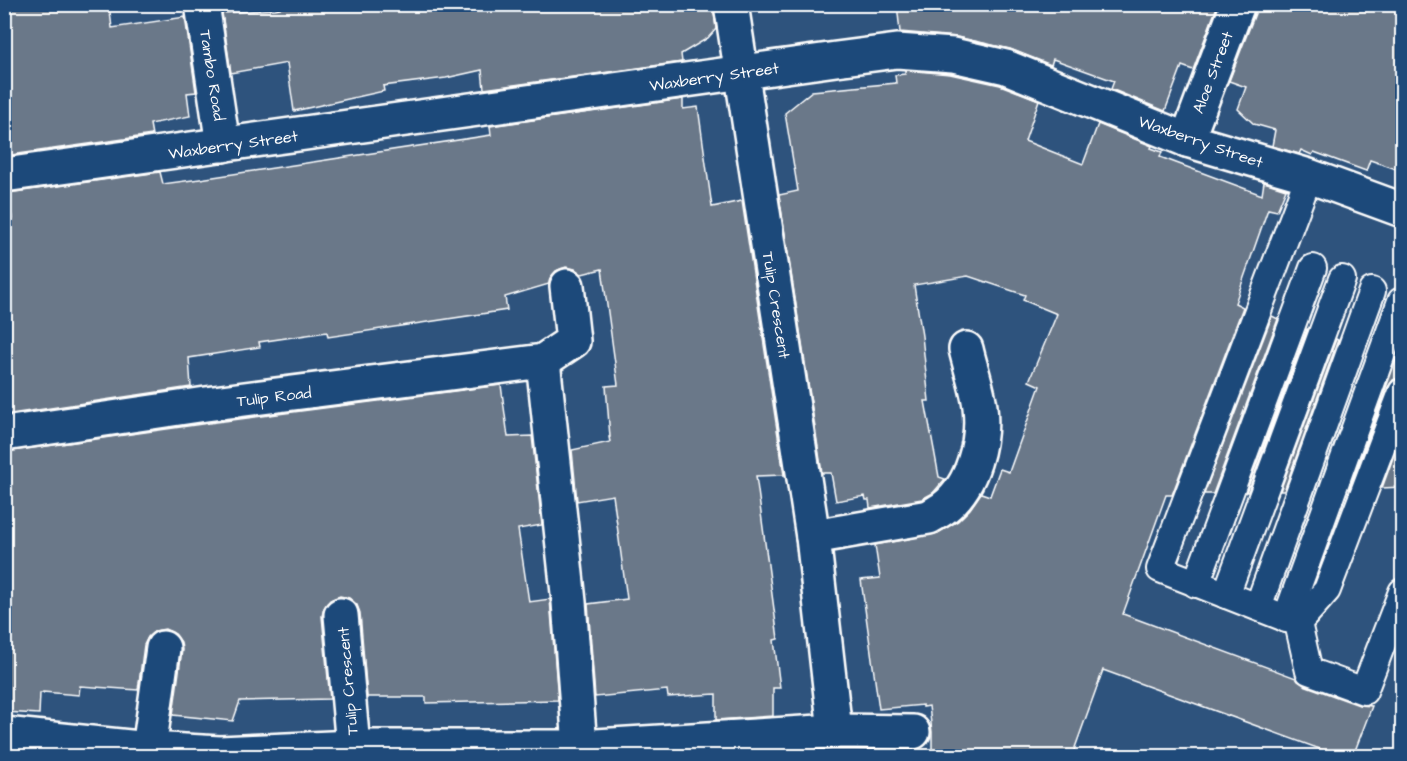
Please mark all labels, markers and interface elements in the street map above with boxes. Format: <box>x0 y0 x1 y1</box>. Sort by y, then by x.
street label: Tambo Road <box>194 28 230 122</box>
street label: Aloe Street <box>1187 28 1239 117</box>
street label: Waxberry Street <box>648 57 781 98</box>
street label: Waxberry Street <box>1135 110 1266 175</box>
street label: Waxberry Street <box>167 125 300 166</box>
street label: Tulip Crescent <box>757 250 795 361</box>
street label: Tulip Road <box>236 381 313 412</box>
street label: Tulip Crescent <box>332 625 364 736</box>

